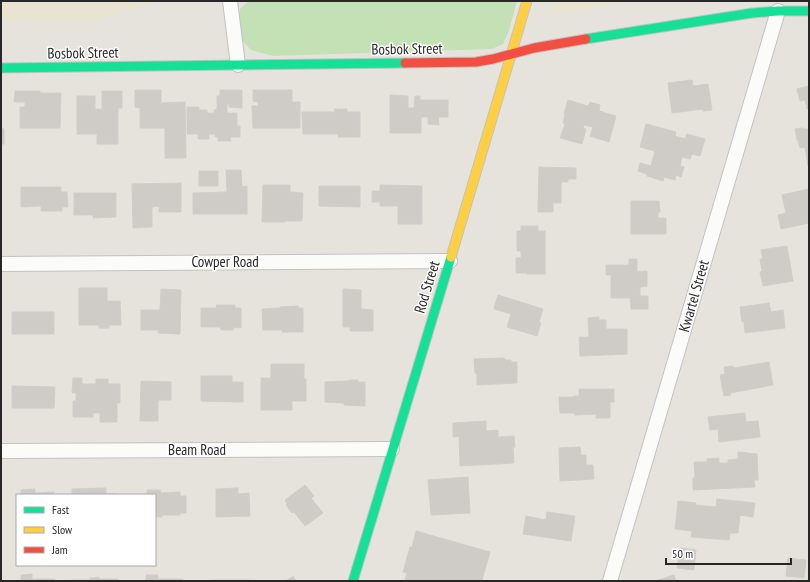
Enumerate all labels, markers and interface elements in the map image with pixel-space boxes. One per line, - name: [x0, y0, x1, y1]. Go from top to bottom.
- street label: Bosbok Street: [371, 38, 443, 59]
- street label: Bosbok Street: [47, 42, 119, 63]
- street label: Cowper Road: [191, 252, 259, 271]
- street label: Rod Street: [410, 258, 443, 315]
- street label: Kwartel Street: [674, 258, 713, 334]
- street label: Beam Road: [168, 440, 226, 459]
- legend: [16, 494, 156, 566]
- text: Fast: [52, 502, 70, 517]
- text: Slow: [52, 522, 73, 537]
- scale bar: [666, 540, 791, 566]
- text: Jam: [51, 542, 68, 557]
- text: 50 m: [672, 546, 693, 561]

